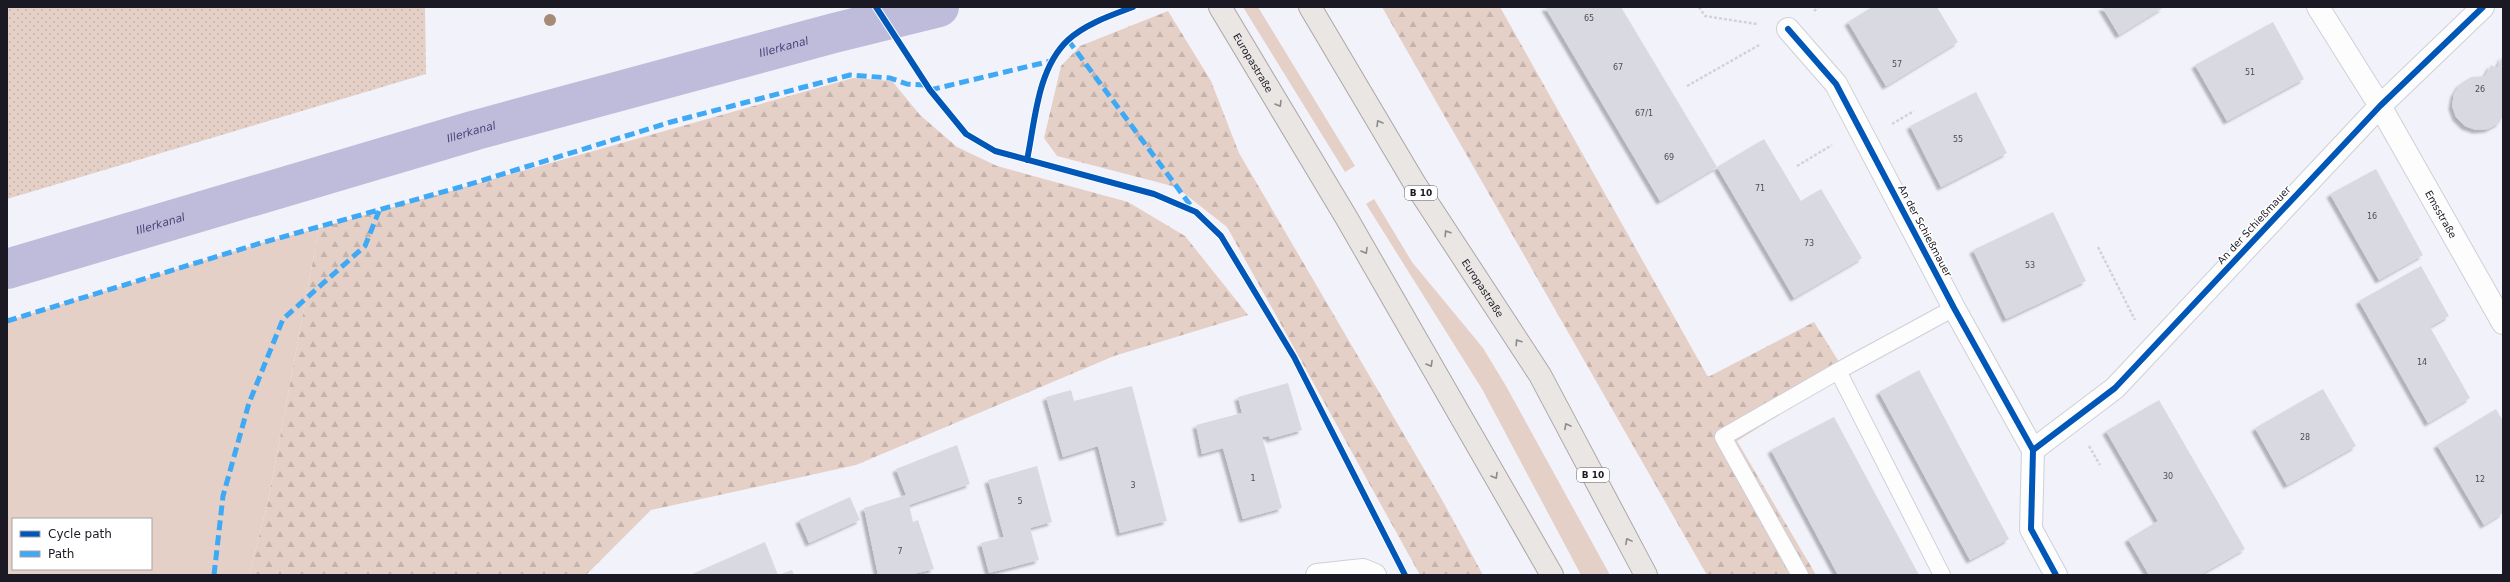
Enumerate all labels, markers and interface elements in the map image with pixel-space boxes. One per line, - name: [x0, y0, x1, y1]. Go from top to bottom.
- house number: 65: [1584, 14, 1594, 23]
- street label: Europastraße: [1231, 31, 1275, 94]
- water label: Illerkanal: [758, 34, 810, 60]
- house number: 57: [1892, 60, 1902, 69]
- house number: 67: [1613, 63, 1623, 72]
- house number: 51: [2245, 68, 2255, 77]
- house number: 26: [2475, 85, 2485, 94]
- one-way arrow: [1274, 100, 1281, 107]
- house number: 67/1: [1635, 109, 1653, 118]
- water label: Illerkanal: [445, 118, 497, 145]
- one-way arrow: [1376, 120, 1383, 127]
- house number: 55: [1953, 135, 1963, 144]
- house number: 69: [1664, 153, 1674, 162]
- street label: An der Schießmauer: [1896, 183, 1954, 279]
- street label: An der Schießmauer: [2215, 183, 2293, 266]
- house number: 71: [1755, 184, 1765, 193]
- road number: B 10: [1405, 186, 1437, 200]
- street label: Emsstraße: [2423, 188, 2459, 240]
- water label: Illerkanal: [134, 210, 187, 237]
- house number: 16: [2367, 212, 2377, 221]
- one-way arrow: [1445, 230, 1452, 237]
- house number: 73: [1804, 239, 1814, 248]
- one-way arrow: [1361, 247, 1368, 254]
- street label: Europastraße: [1460, 257, 1506, 319]
- house number: 53: [2025, 261, 2035, 270]
- one-way arrow: [1516, 339, 1523, 346]
- house number: 14: [2417, 358, 2427, 367]
- one-way arrow: [1426, 360, 1433, 367]
- one-way arrow: [1564, 423, 1572, 430]
- house number: 28: [2300, 433, 2310, 442]
- road number: B 10: [1577, 468, 1609, 482]
- one-way arrow: [1490, 472, 1497, 479]
- house number: 30: [2163, 472, 2173, 481]
- house number: 1: [1250, 474, 1256, 483]
- house number: 12: [2475, 475, 2485, 484]
- house number: 3: [1130, 481, 1136, 490]
- house number: 5: [1017, 497, 1023, 506]
- legend: [12, 518, 152, 570]
- text: Cycle path: [48, 527, 112, 541]
- one-way arrow: [1625, 537, 1633, 545]
- text: Path: [48, 547, 74, 561]
- house number: 7: [897, 547, 903, 556]

